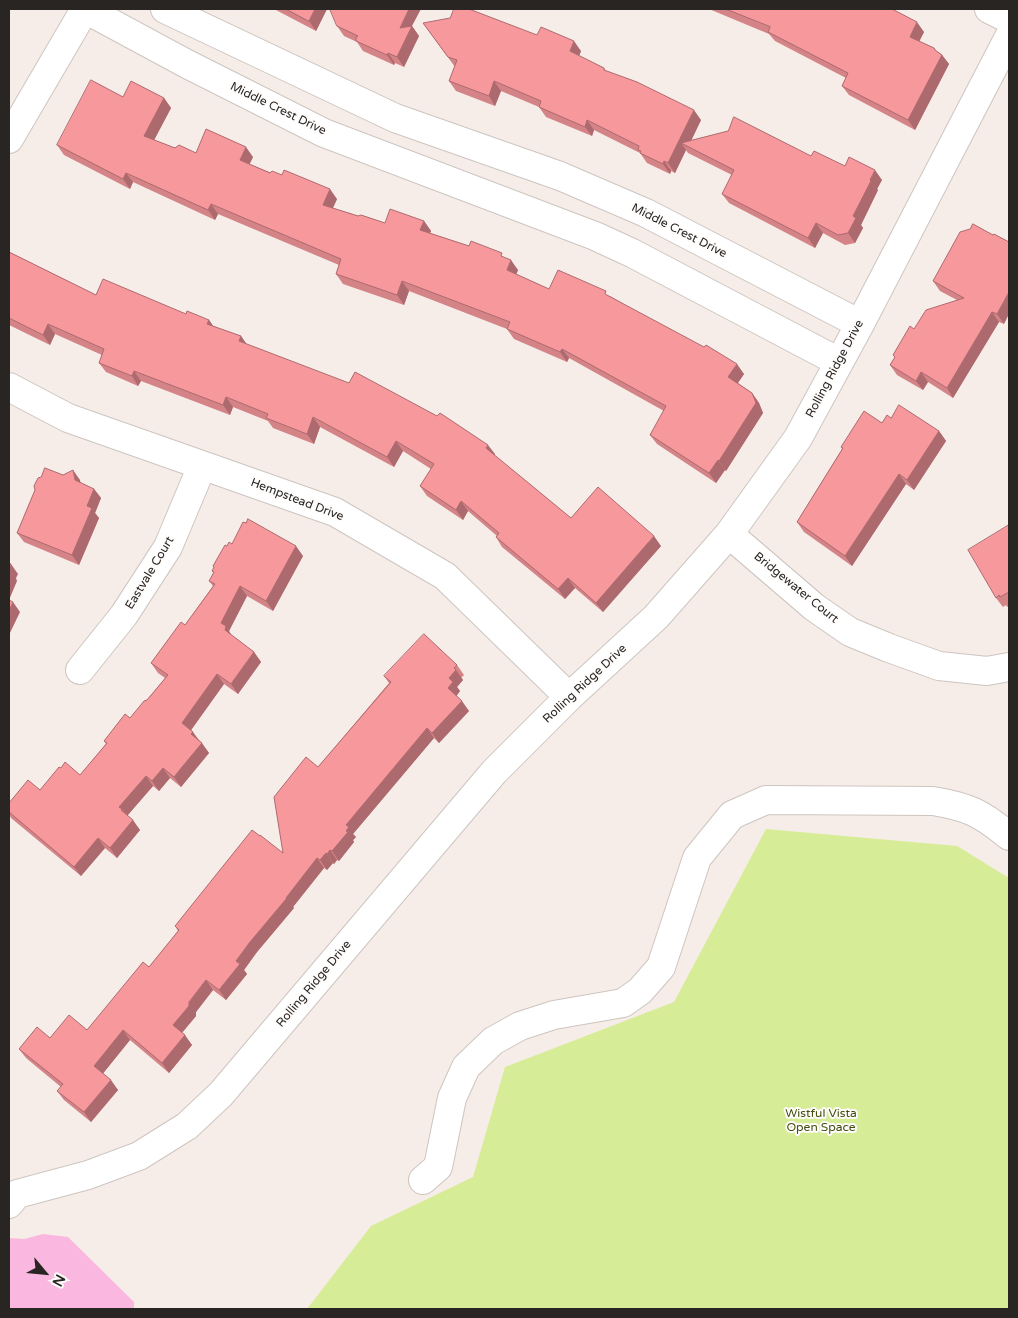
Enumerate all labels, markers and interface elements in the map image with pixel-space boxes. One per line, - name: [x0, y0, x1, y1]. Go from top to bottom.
- street label: Middle Crest Drive: [228, 80, 328, 138]
- street label: Middle Crest Drive: [629, 201, 729, 261]
- street label: Rolling Ridge Drive: [803, 318, 867, 420]
- street label: Hempstead Drive: [249, 476, 345, 524]
- street label: Eastvale Court: [123, 534, 177, 612]
- street label: Bridgewater Court: [751, 549, 841, 627]
- street label: Rolling Ridge Drive: [540, 642, 630, 726]
- street label: Rolling Ridge Drive: [273, 938, 355, 1030]
- park label: Wistful Vista Open Space: [785, 1107, 857, 1135]
- north arrow: [20, 1248, 70, 1298]
- text: N: [49, 1271, 69, 1289]

